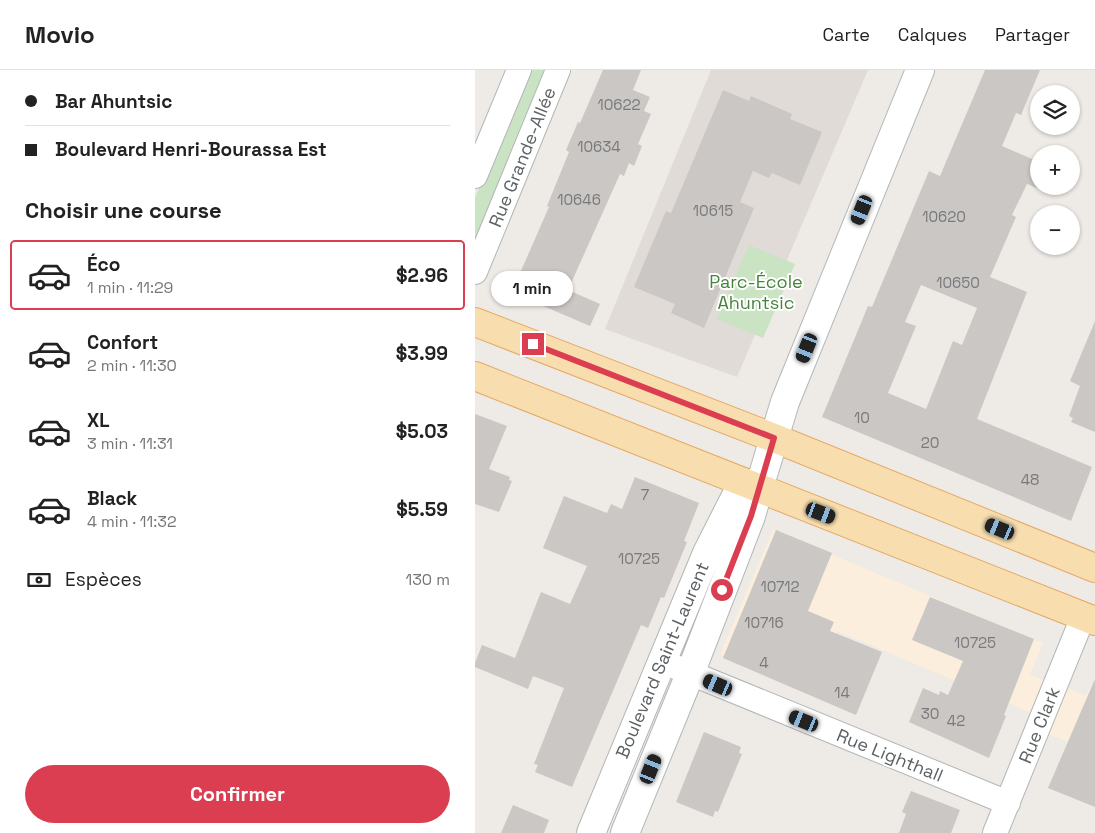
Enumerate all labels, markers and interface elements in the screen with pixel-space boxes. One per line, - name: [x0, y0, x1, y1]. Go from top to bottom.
- text: Movio: [25, 19, 95, 50]
- text: Carte: [823, 23, 870, 46]
- text: Calques: [898, 23, 967, 46]
- text: Partager: [995, 23, 1070, 46]
- street label: Rue Grande-Allée: [483, 84, 561, 230]
- map controls: [1030, 85, 1080, 255]
- button: layers: [1030, 85, 1080, 135]
- text: Bar Ahuntsic: [55, 89, 172, 114]
- house number: 10622: [597, 95, 641, 114]
- text: Boulevard Henri-Bourassa Est: [55, 137, 327, 162]
- house number: 10634: [577, 137, 621, 156]
- button: +: [1030, 145, 1080, 195]
- house number: 10646: [557, 190, 601, 209]
- car: [849, 193, 874, 227]
- text: Choisir une course: [25, 196, 222, 224]
- house number: 10615: [693, 201, 733, 220]
- button: −: [1030, 205, 1080, 255]
- house number: 10620: [922, 207, 966, 226]
- text: Éco: [87, 252, 120, 277]
- icon: car: [27, 253, 72, 298]
- text: $2.96: [396, 263, 448, 288]
- park label: Parc-École Ahuntsic: [709, 270, 803, 314]
- callout: 1 min: [492, 272, 574, 306]
- house number: 10650: [936, 273, 980, 292]
- text: 1 min · 11:29: [87, 277, 173, 298]
- text: 1 min: [512, 278, 552, 299]
- text: Confort: [87, 330, 158, 355]
- icon: car: [27, 331, 72, 376]
- car: [794, 331, 819, 365]
- route end: [522, 333, 544, 355]
- text: $3.99: [396, 341, 448, 366]
- text: 2 min · 11:30: [87, 355, 177, 376]
- text: XL: [87, 408, 110, 433]
- house number: 10: [854, 408, 870, 427]
- icon: car: [27, 409, 72, 454]
- text: $5.03: [396, 419, 448, 444]
- text: 3 min · 11:31: [87, 433, 173, 454]
- house number: 20: [921, 433, 939, 452]
- house number: 48: [1021, 470, 1039, 489]
- house number: 7: [641, 485, 649, 504]
- text: Black: [87, 486, 137, 511]
- icon: car: [27, 487, 72, 532]
- text: $5.59: [396, 497, 448, 522]
- car: [804, 501, 837, 525]
- text: 4 min · 11:32: [87, 511, 177, 532]
- car: [983, 516, 1016, 542]
- house number: 10725: [618, 549, 660, 568]
- street label: Boulevard Saint-Laurent: [610, 558, 714, 762]
- icon: cash: [25, 566, 53, 594]
- text: Espèces: [65, 567, 142, 592]
- text: 130 m: [406, 569, 450, 590]
- house number: 10712: [760, 577, 800, 596]
- route start: [711, 579, 733, 601]
- house number: 10716: [744, 613, 784, 632]
- house number: 10725: [954, 633, 996, 652]
- house number: 4: [759, 653, 769, 672]
- car: [701, 672, 734, 698]
- house number: 14: [834, 683, 850, 702]
- street label: Rue Clark: [1013, 683, 1065, 767]
- house number: 30: [921, 704, 939, 723]
- car: [787, 708, 820, 734]
- house number: 42: [947, 711, 965, 730]
- street label: Rue Lighthall: [833, 723, 947, 787]
- car: [638, 752, 663, 786]
- button: Confirmer: [25, 765, 450, 823]

